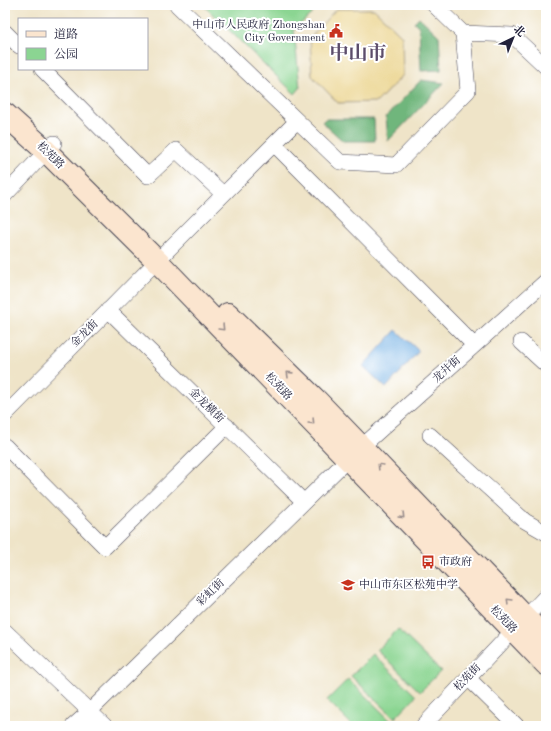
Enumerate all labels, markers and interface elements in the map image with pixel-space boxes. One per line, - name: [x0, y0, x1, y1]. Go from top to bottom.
- legend: [18, 18, 148, 70]
- place label: 中山市人民政府 Zhongshan City Government: [192, 18, 325, 44]
- north arrow: [493, 18, 533, 58]
- public building icon: 中山市人民政府 Zhongshan City Government: [328, 23, 344, 39]
- text: 北: [511, 23, 527, 40]
- text: 道路: [54, 27, 78, 41]
- district label: 中山市: [329, 42, 387, 64]
- text: 公园: [54, 48, 78, 61]
- street label: 松苑路: [34, 139, 67, 171]
- street label: 金龙街: [68, 317, 101, 350]
- one-way arrow: [217, 323, 225, 331]
- street label: 龙井街: [430, 353, 463, 385]
- street label: 松苑路: [263, 370, 295, 403]
- one-way arrow: [286, 371, 294, 379]
- street label: 金龙横街: [186, 385, 227, 425]
- one-way arrow: [307, 417, 315, 425]
- one-way arrow: [378, 464, 385, 471]
- one-way arrow: [397, 511, 405, 519]
- bus stop icon: 市政府: [420, 554, 436, 570]
- place label: 市政府: [439, 555, 472, 568]
- street label: 彩虹街: [194, 576, 227, 608]
- school or university icon: 中山市东区松苑中学: [340, 577, 356, 593]
- place label: 中山市东区松苑中学: [359, 578, 458, 591]
- one-way arrow: [506, 598, 514, 606]
- street label: 松苑路: [488, 603, 520, 636]
- street label: 松苑街: [451, 661, 483, 694]

